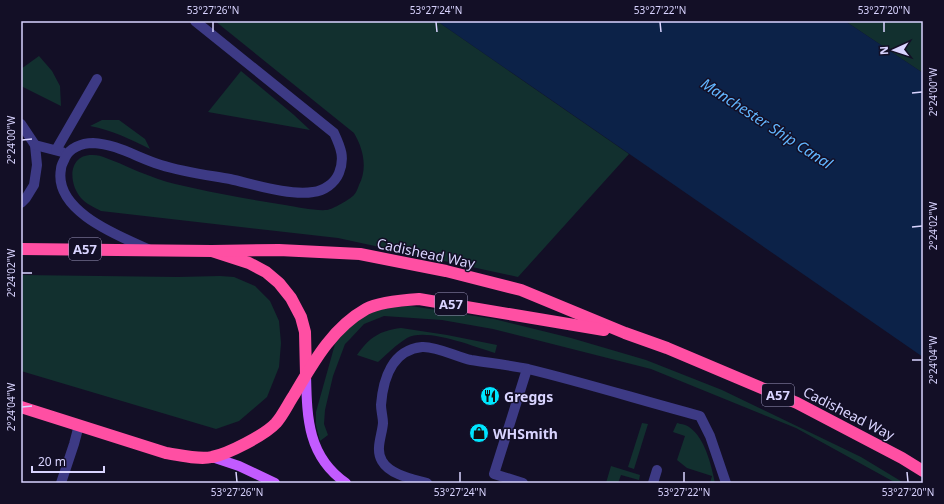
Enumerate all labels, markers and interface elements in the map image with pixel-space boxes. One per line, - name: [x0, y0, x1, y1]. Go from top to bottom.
- text: 53°27'26"N: [187, 3, 239, 17]
- text: 53°27'24"N: [410, 3, 462, 17]
- text: 53°27'22"N: [634, 3, 686, 17]
- text: 53°27'20"N: [858, 3, 910, 17]
- north arrow: [874, 30, 914, 70]
- text: N: [876, 46, 891, 55]
- text: 2°24'00"W: [926, 67, 940, 116]
- water label: Manchester Ship Canal: [698, 73, 837, 174]
- text: 2°24'00"W: [4, 115, 18, 164]
- text: 2°24'02"W: [926, 201, 940, 250]
- street label: Cadishead Way: [375, 233, 478, 273]
- road number: A57: [69, 238, 101, 260]
- text: 2°24'02"W: [4, 248, 18, 297]
- road number: A57: [435, 293, 467, 315]
- text: 2°24'04"W: [926, 335, 940, 384]
- text: 2°24'04"W: [4, 382, 18, 431]
- street label: Cadishead Way: [800, 382, 899, 445]
- road number: A57: [762, 384, 794, 406]
- restaurant icon: Greggs: [479, 385, 501, 407]
- place label: Greggs: [504, 387, 553, 406]
- shop icon: WHSmith: [468, 422, 490, 444]
- place label: WHSmith: [493, 424, 558, 443]
- scale bar: [32, 448, 104, 474]
- text: 20 m: [38, 453, 66, 470]
- text: 53°27'26"N: [211, 485, 263, 499]
- text: 53°27'24"N: [434, 485, 486, 499]
- text: 53°27'22"N: [658, 485, 710, 499]
- text: 53°27'20"N: [882, 485, 934, 499]

